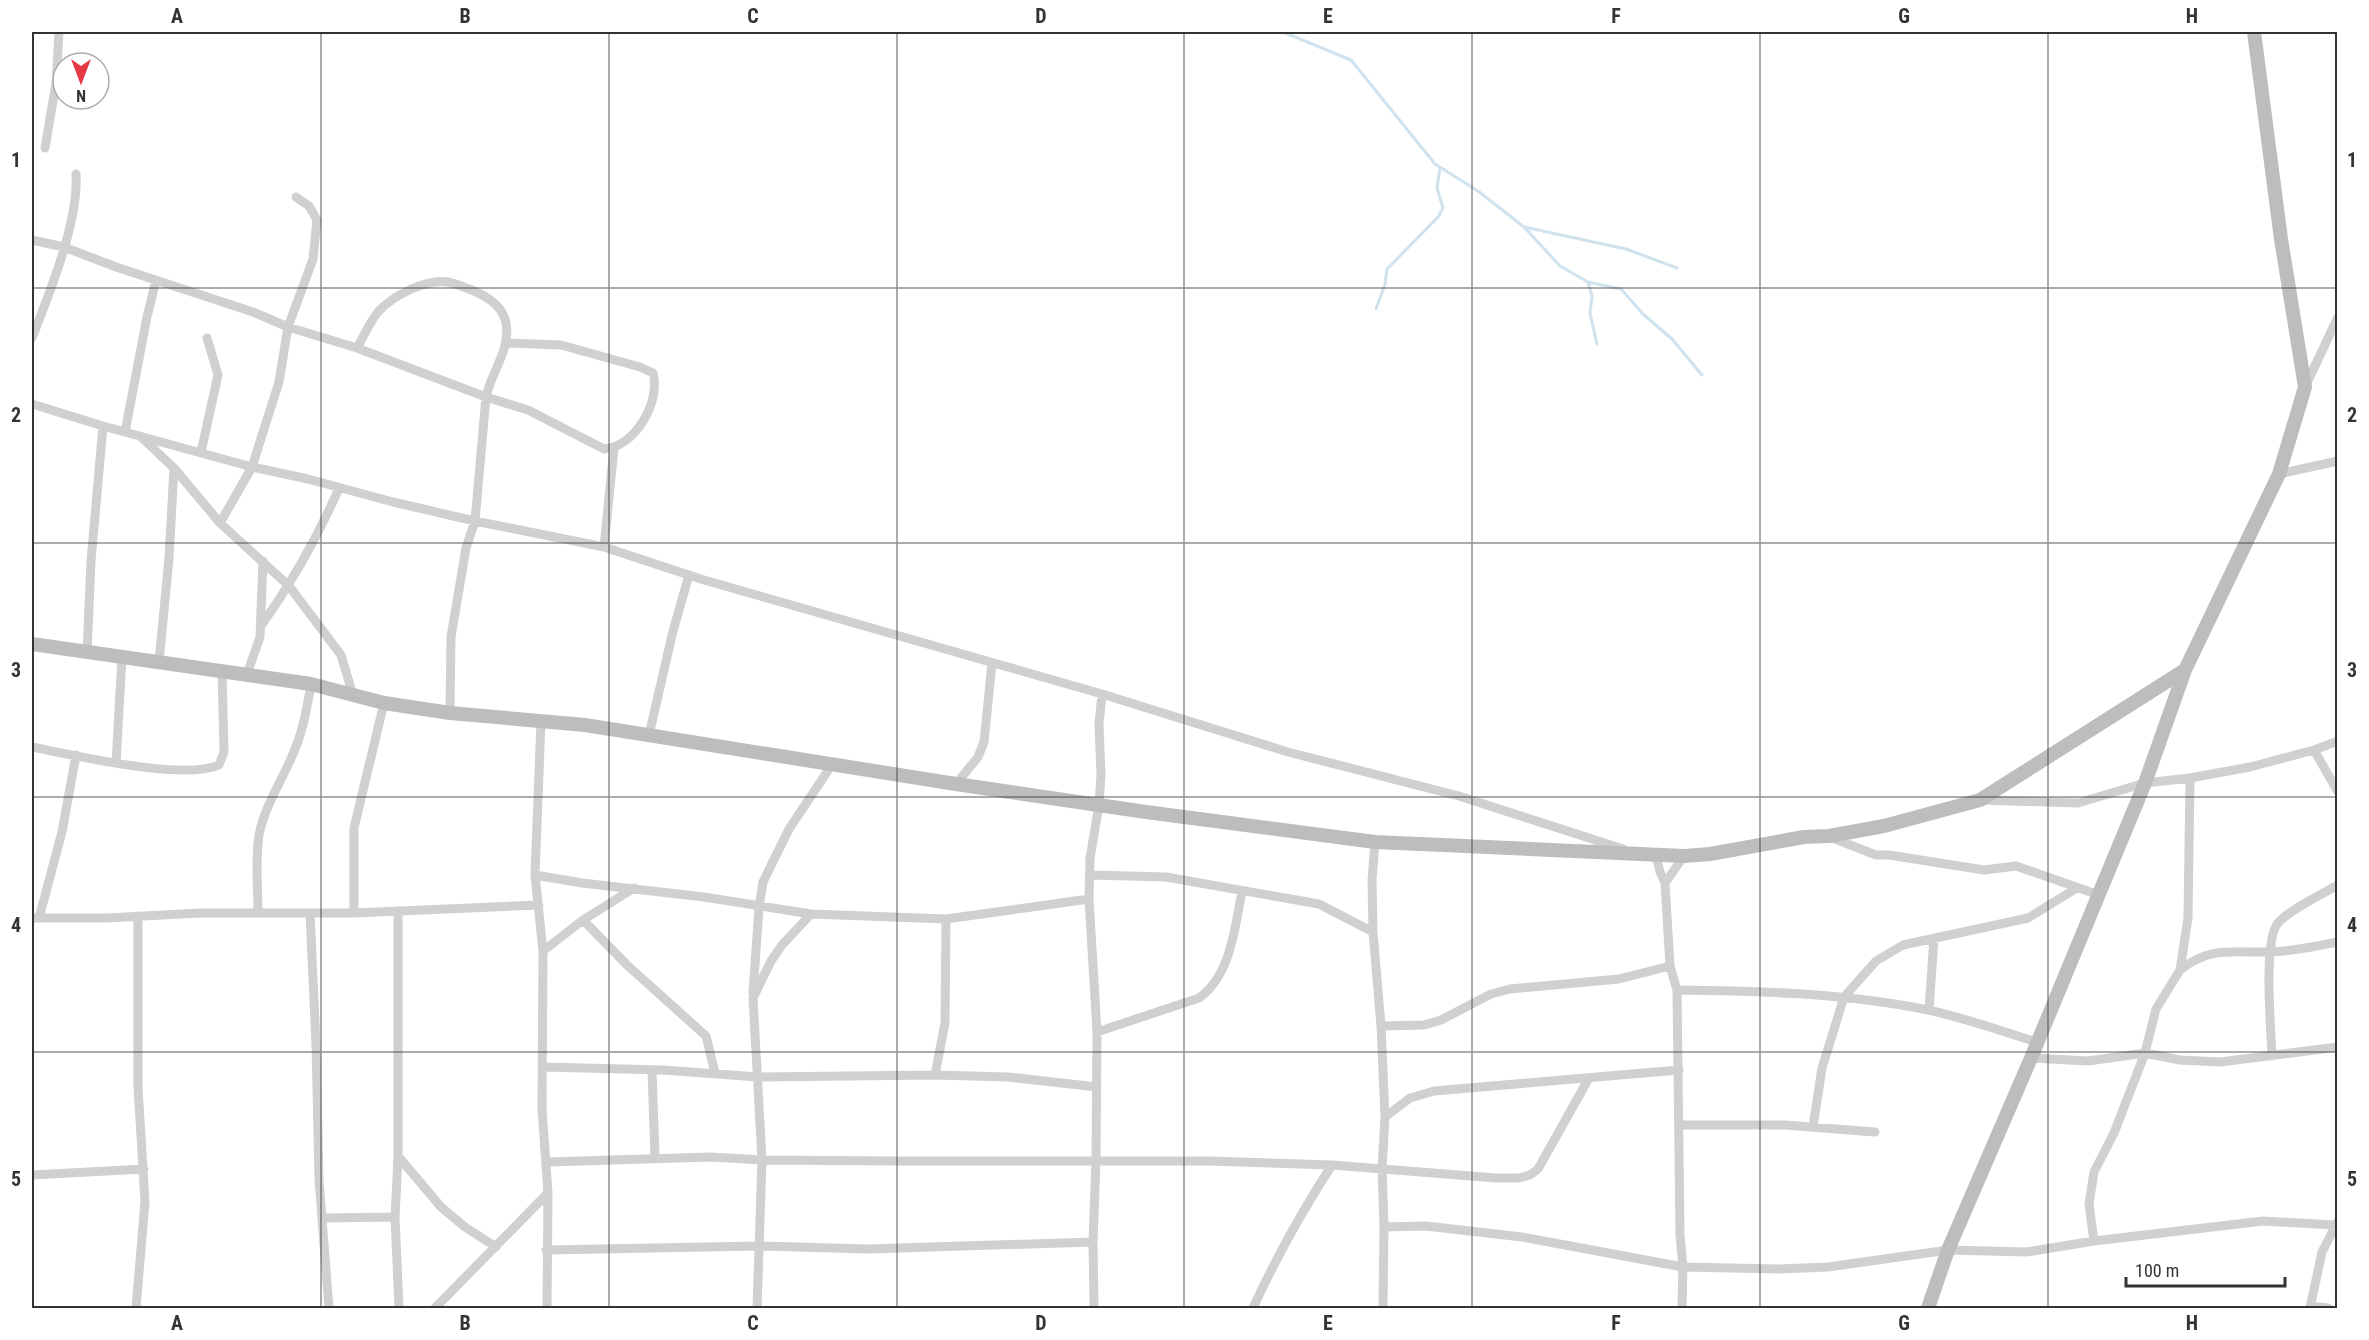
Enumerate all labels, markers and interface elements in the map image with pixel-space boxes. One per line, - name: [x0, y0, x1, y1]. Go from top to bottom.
- text: A: [171, 4, 183, 28]
- text: B: [459, 4, 471, 28]
- text: C: [747, 4, 759, 28]
- text: D: [1035, 4, 1047, 28]
- text: E: [1323, 4, 1333, 28]
- text: F: [1611, 4, 1621, 28]
- text: G: [1898, 4, 1910, 28]
- text: H: [2186, 4, 2198, 28]
- north arrow: [51, 51, 111, 111]
- text: N: [76, 86, 86, 105]
- text: 1: [11, 148, 21, 172]
- text: 1: [2347, 148, 2357, 172]
- text: 2: [11, 403, 21, 427]
- text: 2: [2347, 403, 2357, 427]
- text: 3: [11, 658, 21, 682]
- text: 3: [2347, 658, 2357, 682]
- text: 4: [11, 913, 21, 937]
- text: 4: [2347, 913, 2357, 937]
- text: 5: [11, 1167, 21, 1191]
- text: 5: [2347, 1167, 2357, 1191]
- scale bar: [2126, 1250, 2285, 1288]
- text: 100 m: [2135, 1260, 2179, 1281]
- text: A: [171, 1311, 183, 1335]
- text: B: [459, 1311, 471, 1335]
- text: C: [747, 1311, 759, 1335]
- text: D: [1035, 1311, 1047, 1335]
- text: E: [1323, 1311, 1333, 1335]
- text: F: [1611, 1311, 1621, 1335]
- text: G: [1898, 1311, 1910, 1335]
- text: H: [2186, 1311, 2198, 1335]

